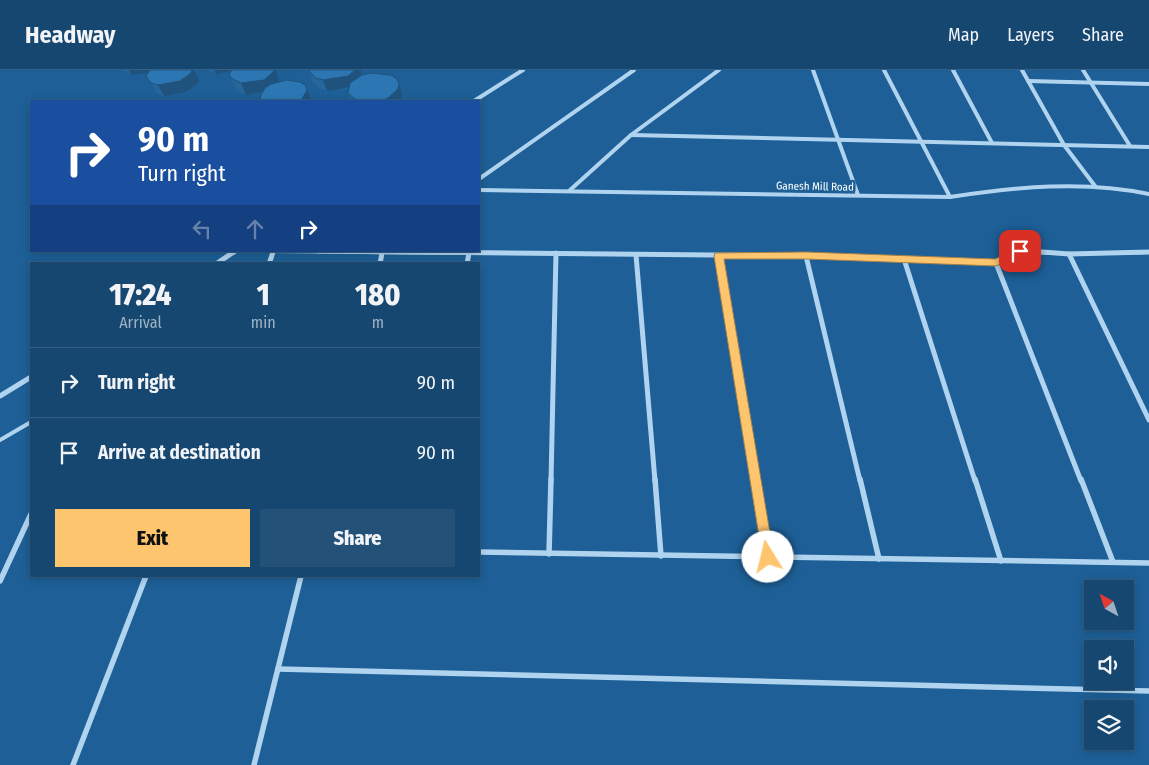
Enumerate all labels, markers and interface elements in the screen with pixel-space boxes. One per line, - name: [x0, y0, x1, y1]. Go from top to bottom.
- text: Headway: [25, 21, 116, 49]
- text: Map: [948, 24, 979, 46]
- text: Layers: [1007, 24, 1054, 46]
- text: Share: [1082, 24, 1124, 46]
- text: 90 m: [138, 118, 209, 160]
- icon: right: [55, 120, 120, 185]
- text: Turn right: [138, 160, 226, 187]
- street label: Ganesh Mill Road: [776, 179, 854, 194]
- icon: left: [188, 215, 216, 243]
- icon: ahead: [241, 215, 269, 243]
- icon: right: [294, 215, 322, 243]
- pin: [999, 230, 1041, 272]
- icon: arrive: [1006, 237, 1034, 265]
- text: 17:24: [109, 277, 172, 313]
- text: 1: [257, 277, 270, 313]
- text: 180: [355, 277, 401, 313]
- text: Arrival: [119, 313, 162, 332]
- text: min: [251, 313, 276, 332]
- text: m: [372, 313, 384, 332]
- icon: right: [55, 369, 83, 397]
- text: Turn right: [98, 371, 175, 394]
- text: 90 m: [417, 371, 455, 394]
- icon: arrive: [55, 439, 83, 467]
- text: Arrive at destination: [98, 441, 261, 464]
- text: 90 m: [417, 441, 455, 464]
- button: Exit: [55, 509, 250, 567]
- button: Share: [260, 509, 455, 567]
- position arrow: [741, 530, 793, 582]
- north arrow: [1084, 580, 1134, 630]
- map controls: [1084, 580, 1134, 750]
- button: sound: [1084, 640, 1134, 690]
- button: layers: [1084, 700, 1134, 750]

